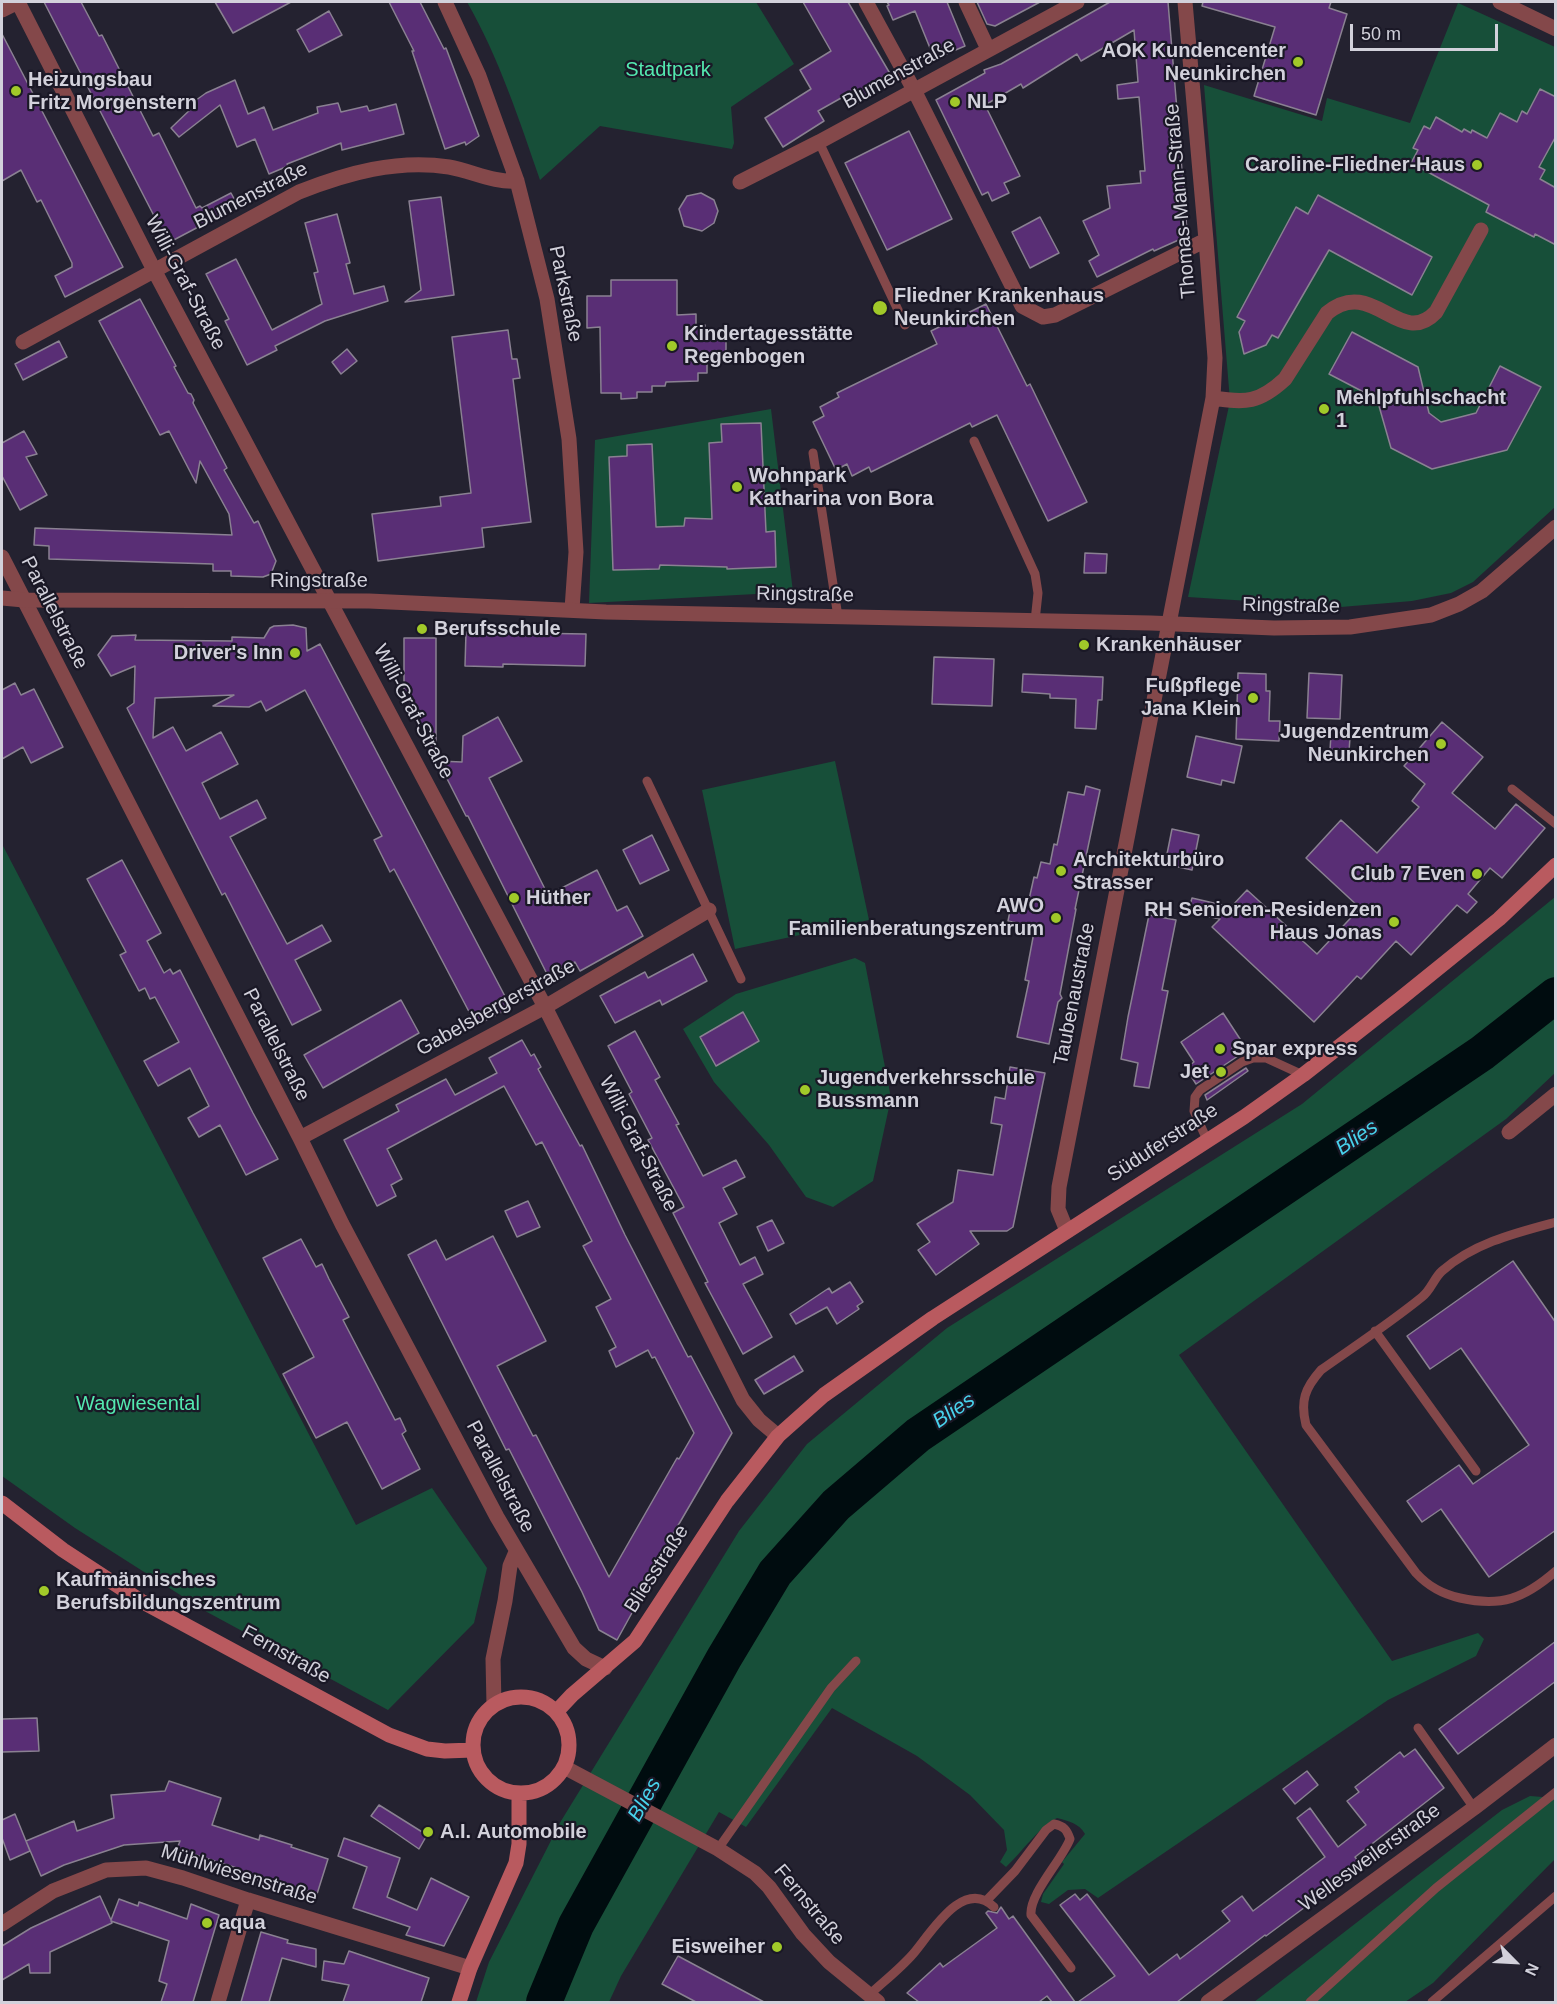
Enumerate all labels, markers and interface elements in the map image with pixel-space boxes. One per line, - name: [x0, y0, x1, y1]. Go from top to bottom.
- scale bar: [1353, 12, 1502, 50]
- text: 50 m: [1361, 24, 1401, 44]
- street label: Blumenstraße: [839, 33, 959, 115]
- place label: AOK Kundencenter Neunkirchen: [1102, 39, 1286, 86]
- marker: AOK Kundencenter Neunkirchen: [1291, 55, 1305, 69]
- park label: Stadtpark: [625, 58, 711, 82]
- place label: Heizungsbau Fritz Morgenstern: [28, 68, 197, 115]
- marker: Heizungsbau Fritz Morgenstern: [9, 84, 23, 98]
- place label: NLP: [967, 90, 1007, 114]
- marker: NLP: [948, 95, 962, 109]
- street label: Thomas-Mann-Straße: [1161, 103, 1201, 299]
- place label: Caroline-Fliedner-Haus: [1245, 153, 1465, 177]
- street label: Blumenstraße: [190, 157, 312, 235]
- marker: Caroline-Fliedner-Haus: [1470, 158, 1484, 172]
- street label: Willi-Graf-Straße: [139, 212, 231, 354]
- street label: Parkstraße: [543, 244, 587, 344]
- place label: Fliedner Krankenhaus Neunkirchen: [894, 284, 1104, 331]
- marker: Fliedner Krankenhaus Neunkirchen: [871, 299, 889, 317]
- place label: Kindertagesstätte Regenbogen: [684, 322, 853, 369]
- marker: Kindertagesstätte Regenbogen: [665, 339, 679, 353]
- place label: Mehlpfuhlschacht 1: [1336, 386, 1506, 433]
- marker: Mehlpfuhlschacht 1: [1317, 402, 1331, 416]
- place label: Wohnpark Katharina von Bora: [749, 464, 933, 511]
- marker: Wohnpark Katharina von Bora: [730, 480, 744, 494]
- street label: Parallelstraße: [15, 553, 93, 673]
- street label: Ringstraße: [270, 569, 368, 593]
- street label: Ringstraße: [756, 582, 854, 608]
- street label: Ringstraße: [1242, 593, 1340, 619]
- place label: Berufsschule: [434, 617, 561, 641]
- marker: Berufsschule: [415, 622, 429, 636]
- place label: Krankenhäuser: [1096, 633, 1242, 657]
- marker: Krankenhäuser: [1077, 638, 1091, 652]
- place label: Driver's Inn: [174, 641, 283, 665]
- street label: Willi-Graf-Straße: [367, 641, 459, 783]
- marker: Driver's Inn: [288, 646, 302, 660]
- place label: Fußpflege Jana Klein: [1141, 674, 1241, 721]
- marker: Fußpflege Jana Klein: [1246, 691, 1260, 705]
- place label: Jugendzentrum Neunkirchen: [1280, 720, 1429, 767]
- marker: Jugendzentrum Neunkirchen: [1434, 737, 1448, 751]
- place label: Architekturbüro Strasser: [1073, 848, 1224, 895]
- place label: Club 7 Even: [1351, 862, 1465, 886]
- marker: Architekturbüro Strasser: [1054, 864, 1068, 878]
- marker: Club 7 Even: [1470, 867, 1484, 881]
- place label: Hüther: [526, 886, 590, 910]
- marker: Hüther: [507, 891, 521, 905]
- place label: AWO Familienberatungszentrum: [788, 894, 1044, 941]
- place label: RH Senioren-Residenzen Haus Jonas: [1144, 898, 1382, 945]
- marker: AWO Familienberatungszentrum: [1049, 911, 1063, 925]
- marker: RH Senioren-Residenzen Haus Jonas: [1387, 915, 1401, 929]
- street label: Taubenaustraße: [1049, 921, 1101, 1067]
- street label: Gabelsbergerstraße: [412, 954, 580, 1062]
- street label: Parallelstraße: [237, 985, 315, 1105]
- place label: Spar express: [1232, 1037, 1358, 1061]
- marker: Spar express: [1213, 1042, 1227, 1056]
- place label: Jet: [1180, 1060, 1209, 1084]
- marker: Jet: [1214, 1065, 1228, 1079]
- place label: Jugendverkehrsschule Bussmann: [817, 1066, 1035, 1113]
- street label: Willi-Graf-Straße: [594, 1072, 682, 1216]
- marker: Jugendverkehrsschule Bussmann: [798, 1083, 812, 1097]
- street label: Süduferstraße: [1103, 1098, 1223, 1188]
- water label: Blies: [1331, 1115, 1383, 1161]
- water label: Blies: [928, 1388, 980, 1434]
- park label: Wagwiesental: [76, 1392, 200, 1416]
- street label: Parallelstraße: [460, 1417, 540, 1537]
- street label: Bliesstraße: [620, 1521, 694, 1617]
- place label: Kaufmännisches Berufsbildungszentrum: [56, 1568, 280, 1615]
- marker: Kaufmännisches Berufsbildungszentrum: [37, 1584, 51, 1598]
- street label: Fernstraße: [237, 1621, 335, 1689]
- water label: Blies: [623, 1774, 667, 1826]
- street label: Wellesweilerstraße: [1295, 1799, 1445, 1917]
- place label: A.I. Automobile: [440, 1820, 587, 1844]
- marker: A.I. Automobile: [421, 1825, 435, 1839]
- street label: Mühlwiesenstraße: [158, 1840, 320, 1910]
- street label: Fernstraße: [768, 1860, 850, 1950]
- place label: aqua: [219, 1911, 266, 1935]
- marker: aqua: [200, 1916, 214, 1930]
- north arrow: [1485, 1932, 1545, 1992]
- place label: Eisweiher: [672, 1935, 765, 1959]
- marker: Eisweiher: [770, 1940, 784, 1954]
- text: N: [1522, 1961, 1542, 1978]

